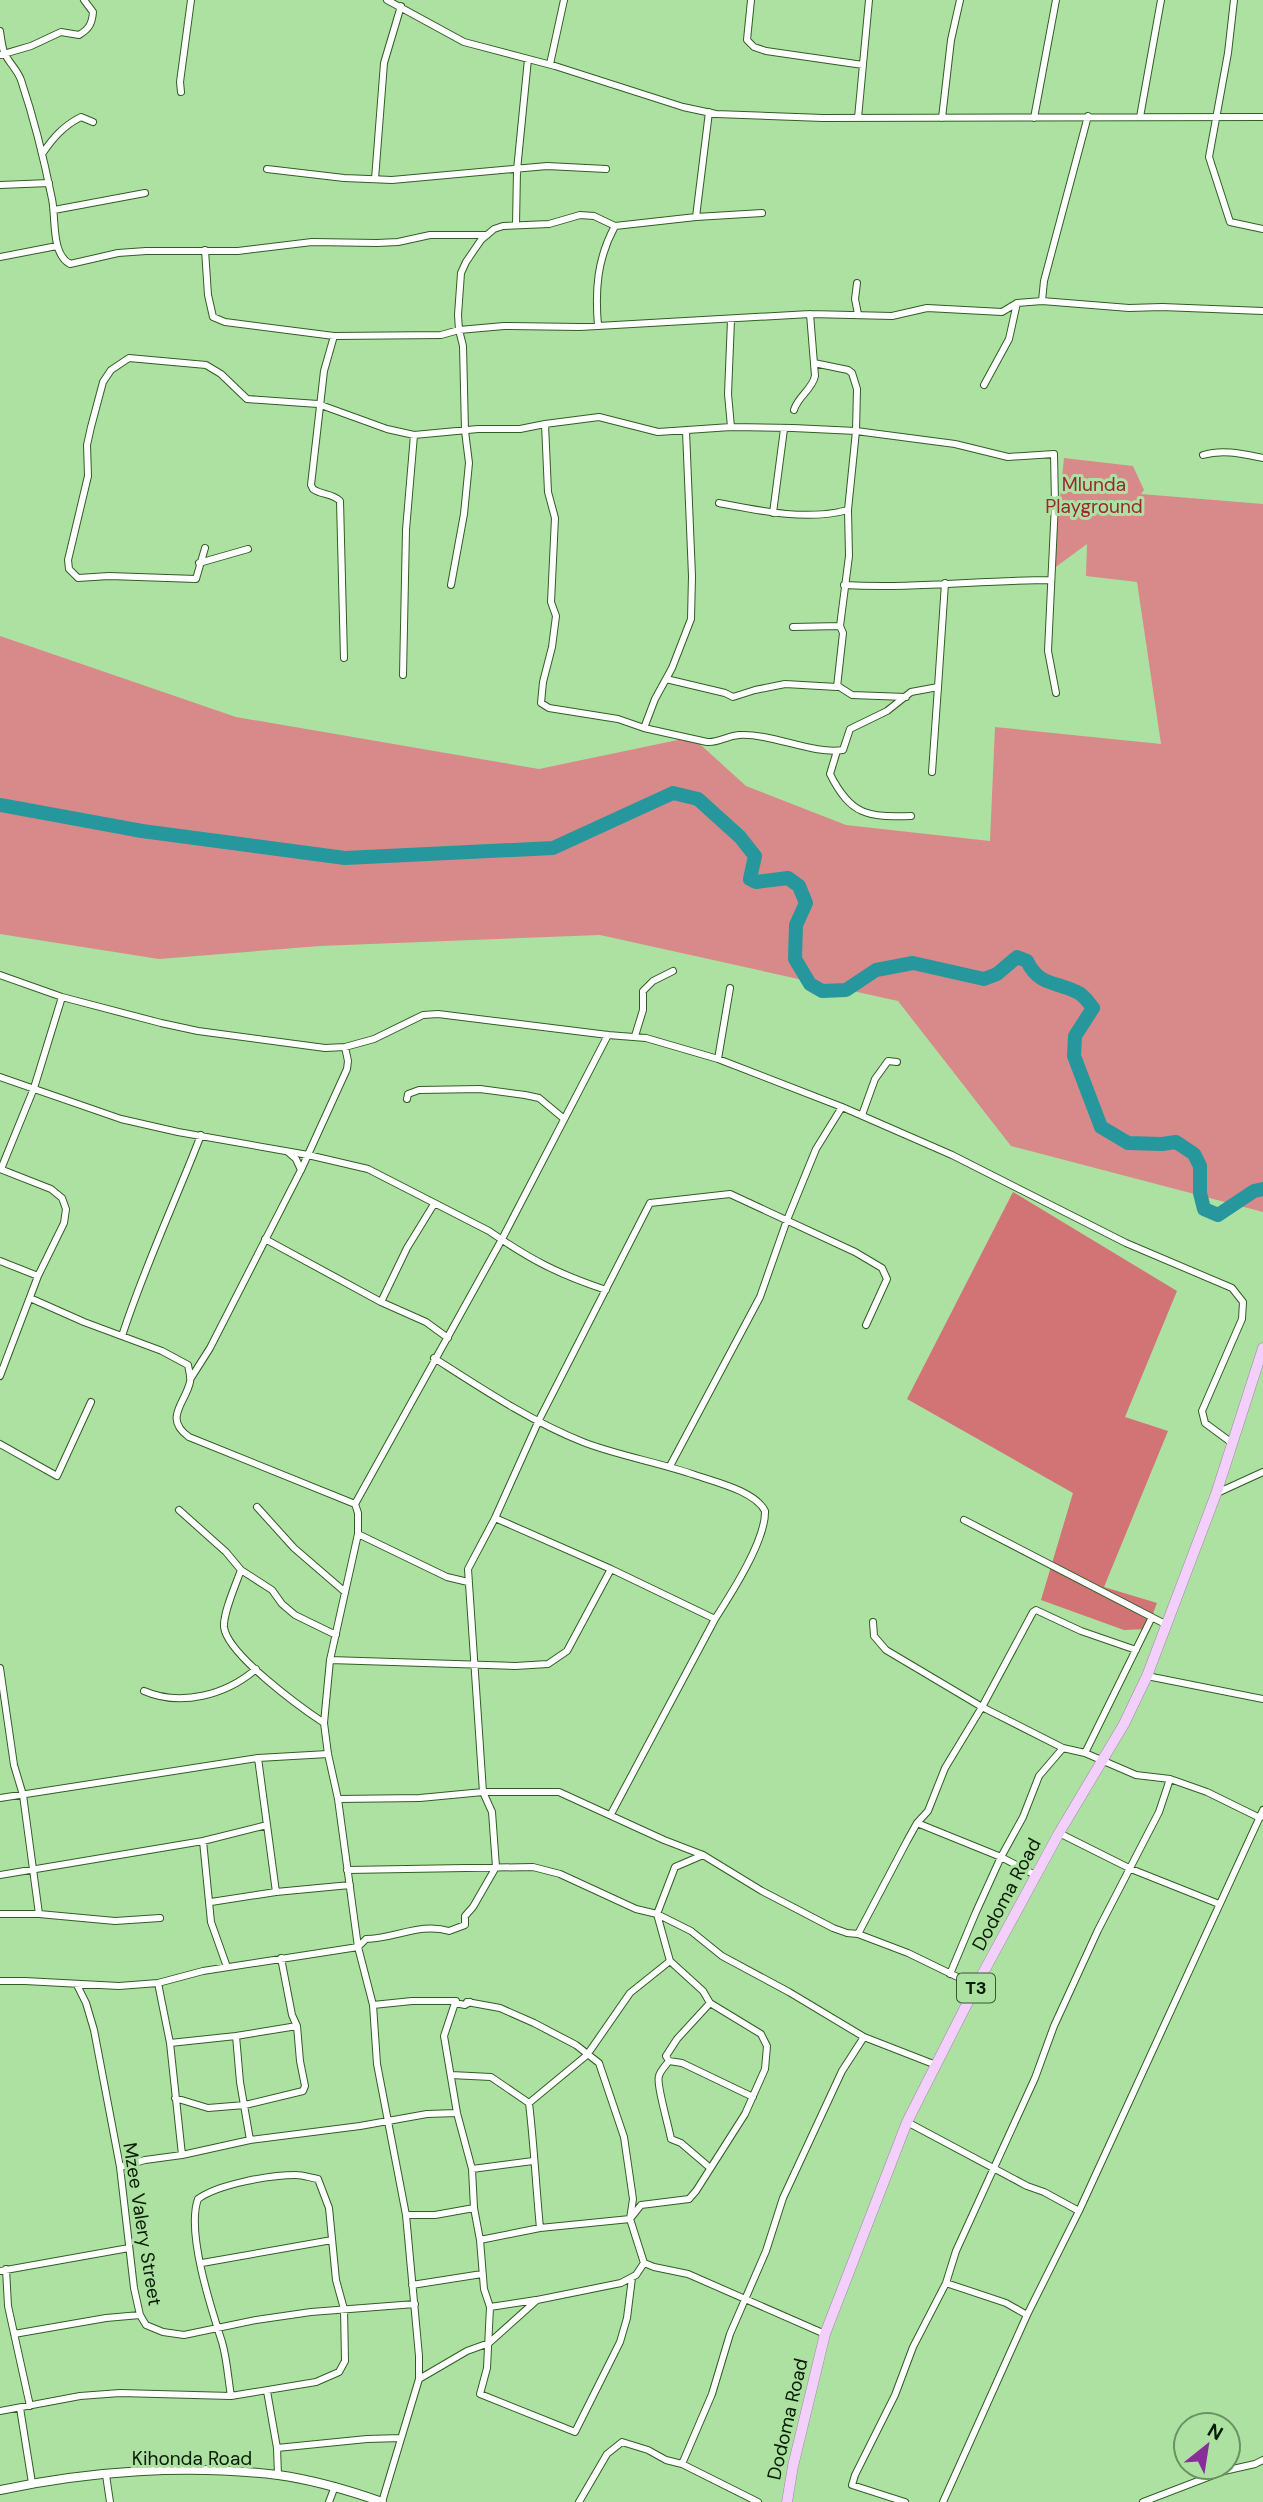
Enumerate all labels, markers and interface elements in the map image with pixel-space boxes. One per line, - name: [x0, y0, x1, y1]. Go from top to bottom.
- park label: Mlunda Playground: [1045, 472, 1143, 519]
- street label: Dodoma Road: [966, 1834, 1047, 1955]
- road number: T3: [957, 1974, 995, 2002]
- street label: Mzee Valery Street: [117, 2141, 168, 2307]
- street label: Dodoma Road: [761, 2356, 814, 2482]
- north arrow: [1172, 2411, 1242, 2481]
- text: N: [1203, 2417, 1228, 2446]
- street label: Kihonda Road: [132, 2446, 252, 2471]

